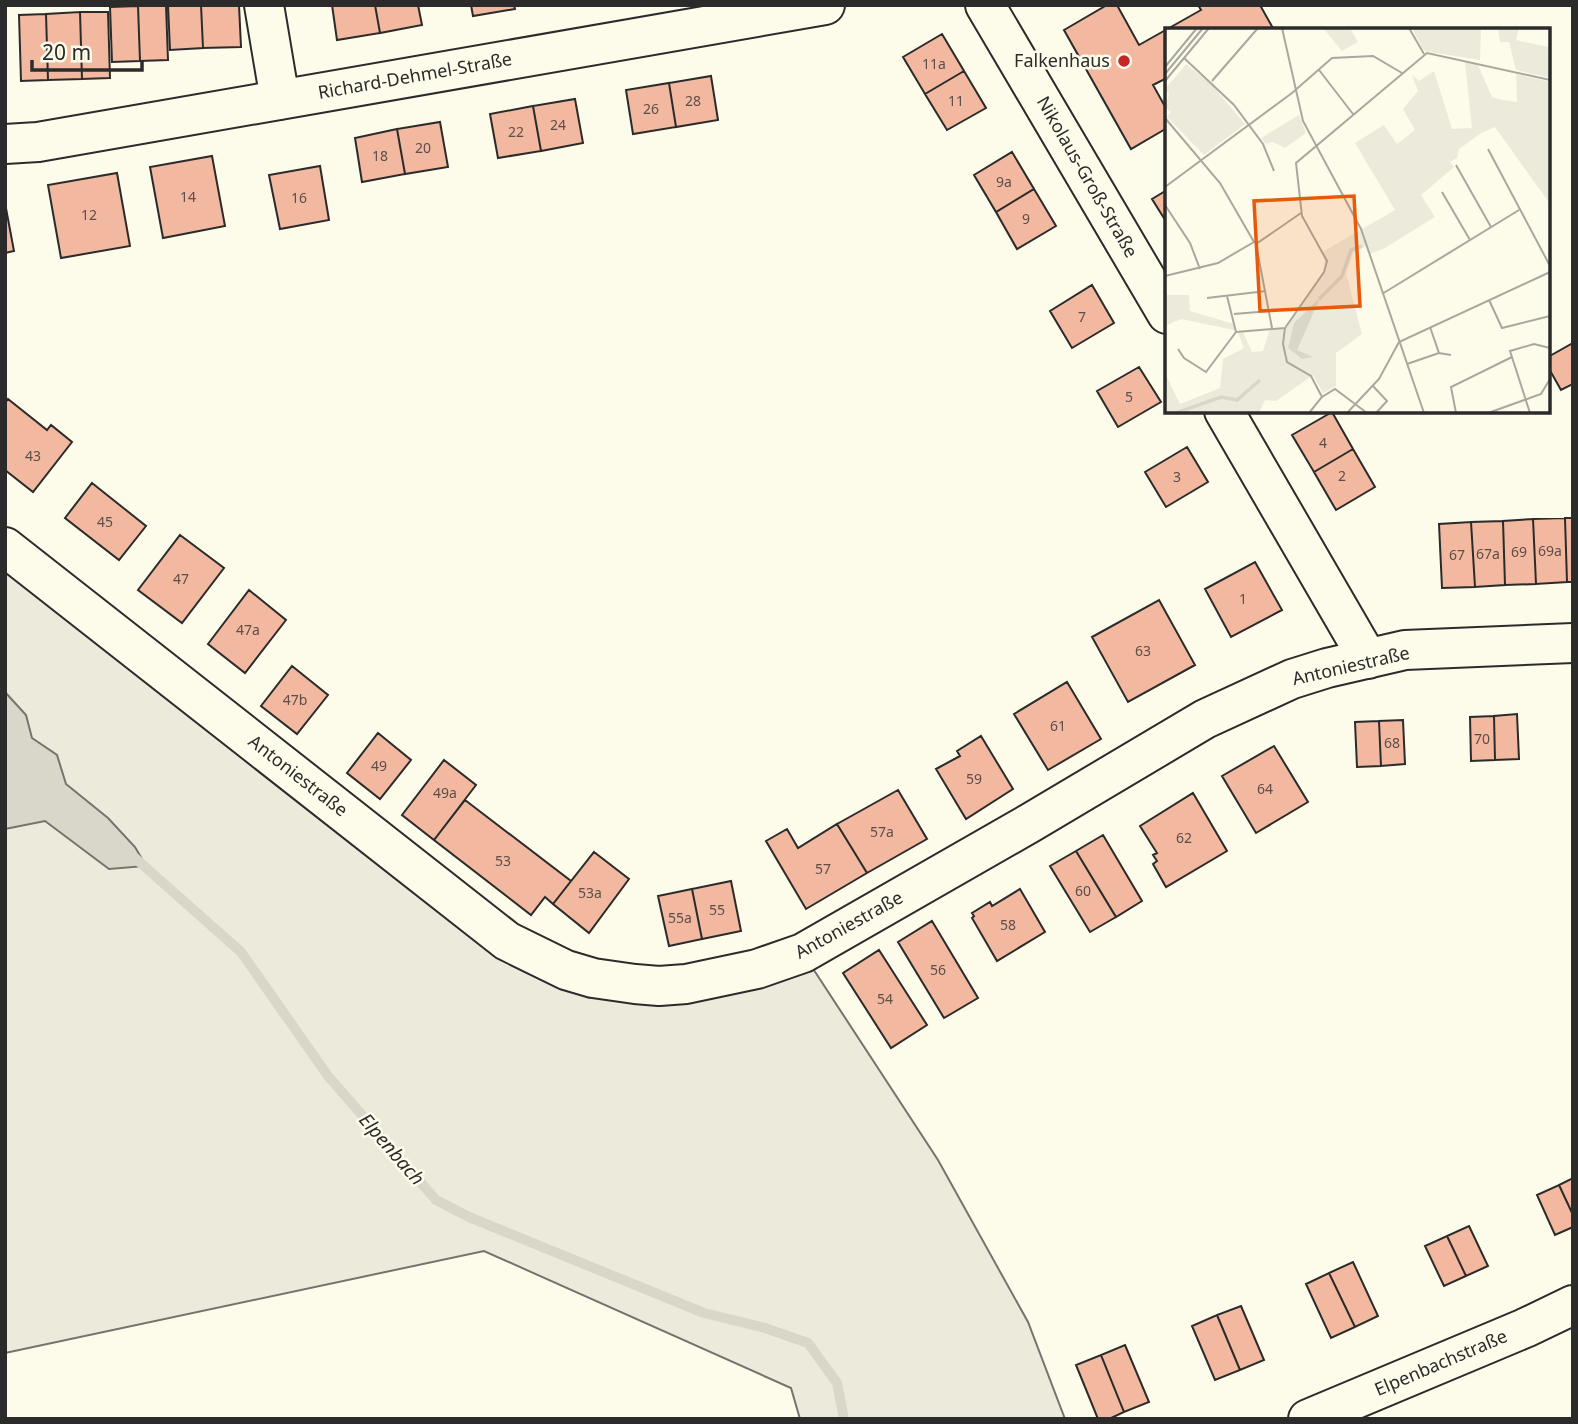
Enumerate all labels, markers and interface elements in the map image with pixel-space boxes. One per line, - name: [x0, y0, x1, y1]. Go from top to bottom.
- scale bar: [32, 28, 142, 72]
- inset map: [1165, 28, 1550, 413]
- text: 20 m: [42, 38, 91, 66]
- street label: Richard-Dehmel-Straße: [316, 46, 514, 104]
- place label: Falkenhaus: [1014, 48, 1110, 72]
- marker: Falkenhaus: [1116, 53, 1132, 69]
- house number: 11a: [922, 54, 946, 73]
- house number: 28: [685, 91, 701, 110]
- house number: 11: [948, 91, 964, 110]
- street label: Nikolaus-Groß-Straße: [1032, 92, 1144, 261]
- house number: 26: [643, 99, 659, 118]
- house number: 24: [550, 115, 566, 134]
- house number: 22: [508, 122, 524, 141]
- house number: 20: [415, 138, 431, 157]
- house number: 18: [372, 146, 388, 165]
- house number: 9a: [996, 172, 1012, 191]
- house number: 14: [180, 187, 196, 206]
- house number: 16: [291, 188, 307, 207]
- house number: 12: [81, 205, 97, 224]
- house number: 9: [1022, 209, 1030, 228]
- house number: 7: [1078, 307, 1086, 326]
- house number: 5: [1125, 387, 1133, 406]
- house number: 4: [1319, 433, 1327, 452]
- house number: 43: [25, 446, 41, 465]
- house number: 2: [1338, 466, 1346, 485]
- house number: 3: [1173, 467, 1181, 486]
- house number: 45: [97, 512, 113, 531]
- house number: 69a: [1538, 541, 1562, 560]
- house number: 69: [1511, 542, 1527, 561]
- house number: 67a: [1476, 544, 1500, 563]
- house number: 67: [1449, 545, 1465, 564]
- house number: 47: [173, 569, 189, 588]
- house number: 1: [1239, 589, 1247, 608]
- house number: 47a: [236, 620, 260, 639]
- street label: Antoniestraße: [1290, 640, 1412, 690]
- house number: 63: [1135, 641, 1151, 660]
- house number: 47b: [283, 690, 307, 709]
- house number: 61: [1050, 716, 1066, 735]
- street label: Antoniestraße: [244, 729, 353, 822]
- house number: 70: [1474, 729, 1490, 748]
- house number: 68: [1384, 733, 1400, 752]
- house number: 49: [371, 756, 387, 775]
- house number: 59: [966, 769, 982, 788]
- house number: 64: [1257, 779, 1273, 798]
- house number: 49a: [433, 783, 457, 802]
- house number: 57a: [870, 822, 894, 841]
- house number: 62: [1176, 828, 1192, 847]
- house number: 53: [495, 851, 511, 870]
- house number: 57: [815, 859, 831, 878]
- house number: 60: [1075, 881, 1091, 900]
- house number: 53a: [578, 883, 602, 902]
- street label: Antoniestraße: [790, 885, 907, 964]
- house number: 55: [709, 900, 725, 919]
- house number: 55a: [668, 908, 692, 927]
- house number: 58: [1000, 915, 1016, 934]
- house number: 56: [930, 960, 946, 979]
- house number: 54: [877, 989, 893, 1008]
- water label: Elpenbach: [353, 1107, 431, 1191]
- street label: Elpenbachstraße: [1371, 1323, 1511, 1401]

